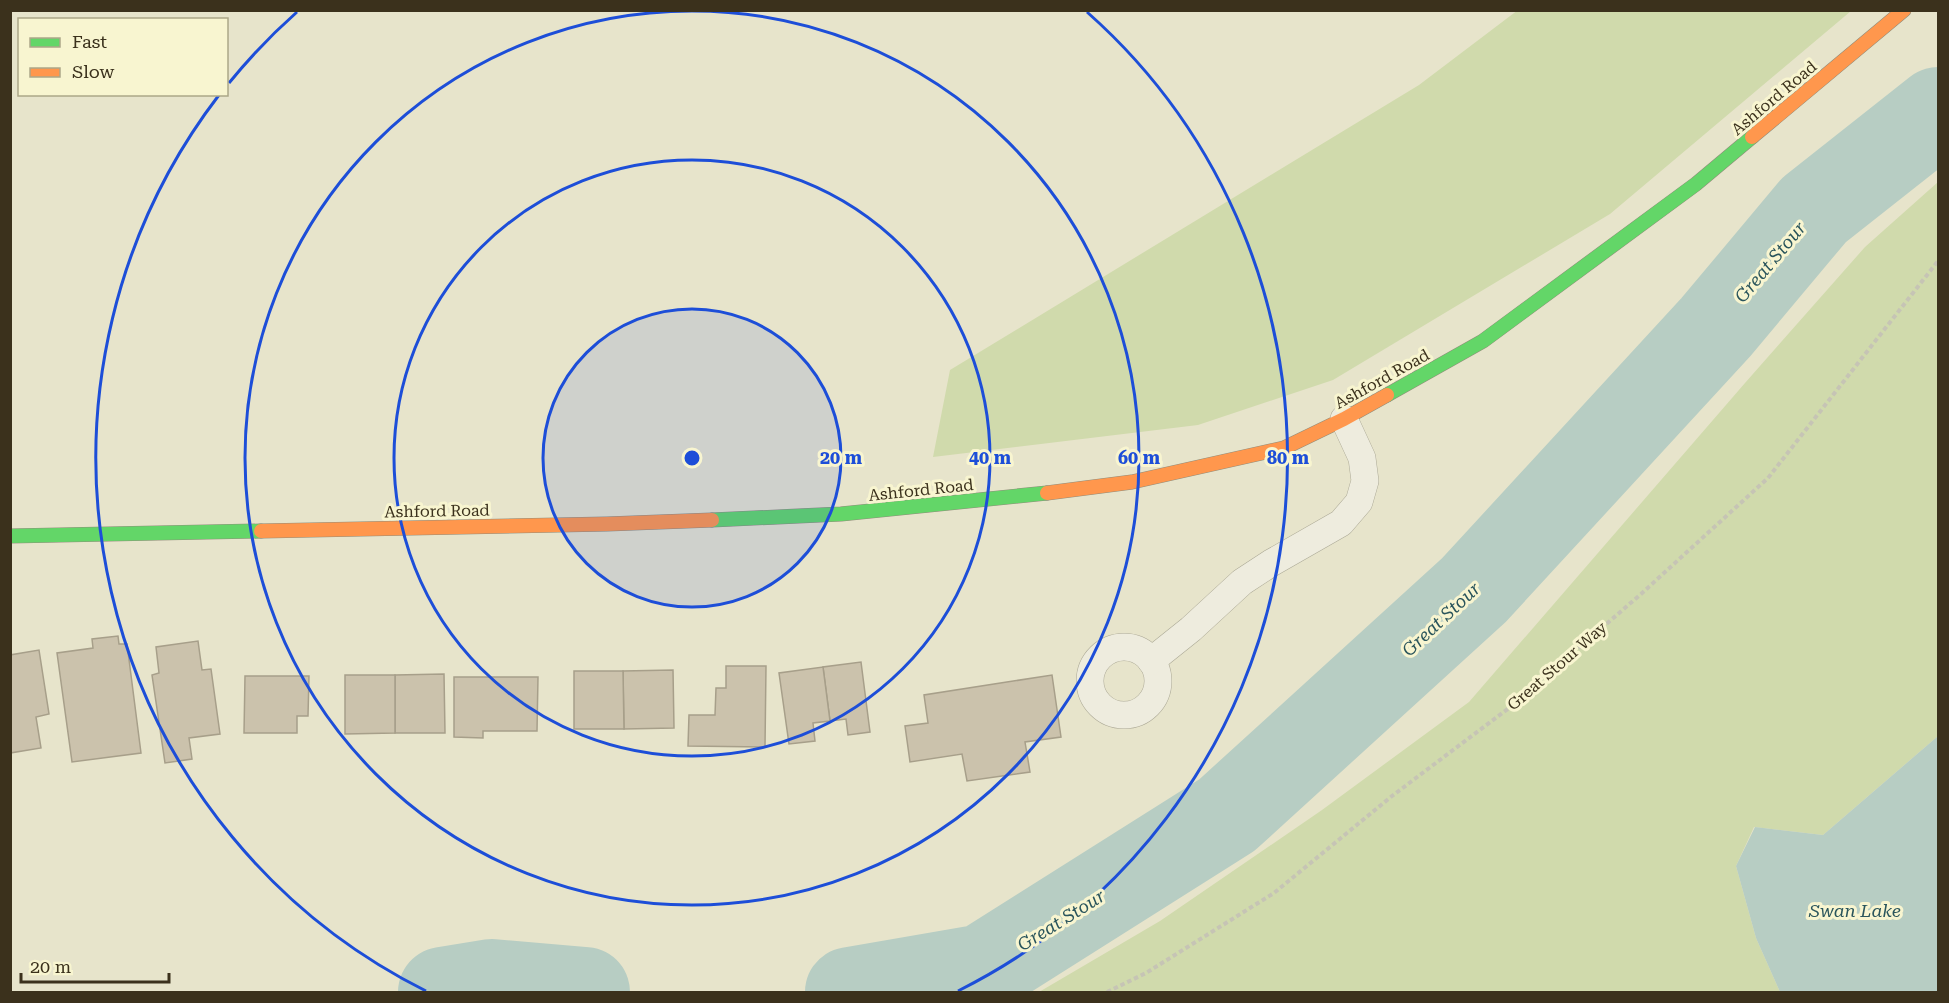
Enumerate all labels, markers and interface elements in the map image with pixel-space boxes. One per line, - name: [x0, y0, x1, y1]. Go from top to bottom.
- legend: [18, 18, 228, 96]
- text: Fast: [72, 31, 107, 52]
- street label: Ashford Road: [1728, 57, 1820, 139]
- text: Slow: [72, 61, 114, 82]
- water label: Great Stour: [1730, 217, 1810, 307]
- street label: Ashford Road: [1331, 345, 1433, 413]
- text: 20 m: [820, 447, 863, 468]
- text: 40 m: [969, 447, 1012, 468]
- text: 60 m: [1118, 447, 1161, 468]
- text: 80 m: [1267, 447, 1310, 468]
- centre of rings: [682, 448, 702, 468]
- street label: Ashford Road: [868, 475, 974, 505]
- street label: Ashford Road: [384, 501, 490, 521]
- water label: Great Stour: [1398, 577, 1485, 660]
- street label: Great Stour Way: [1503, 617, 1611, 714]
- water label: Great Stour: [1014, 885, 1109, 955]
- water label: Swan Lake: [1808, 900, 1901, 921]
- scale bar: [21, 946, 170, 984]
- text: 20 m: [30, 956, 71, 977]

